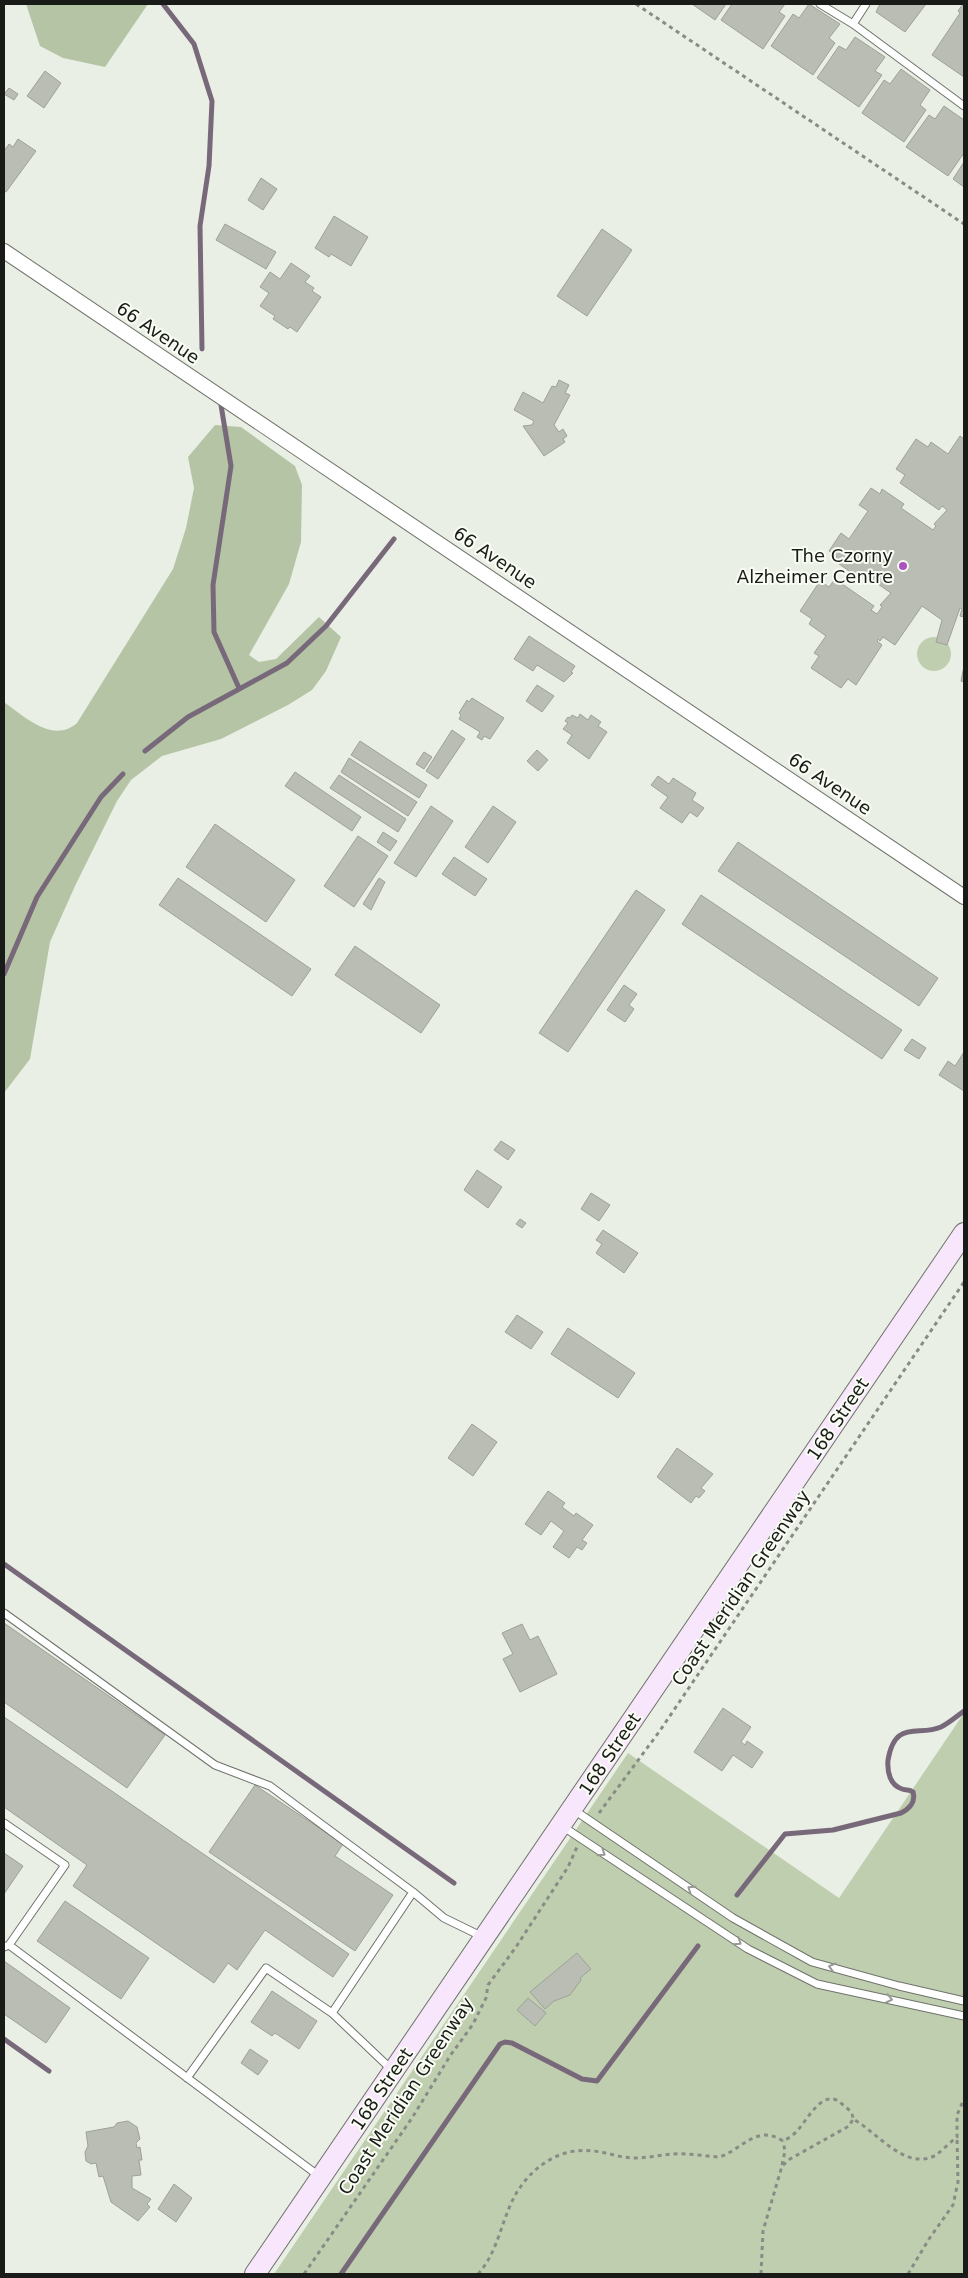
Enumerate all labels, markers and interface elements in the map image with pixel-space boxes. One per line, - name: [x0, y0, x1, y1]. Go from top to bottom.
- street label: 66 Avenue: [113, 297, 204, 368]
- street label: 66 Avenue: [450, 522, 541, 593]
- place label: The Czorny Alzheimer Centre: [737, 545, 893, 587]
- marker: The Czorny Alzheimer Centre: [897, 560, 909, 572]
- street label: 66 Avenue: [785, 748, 876, 819]
- street label: 168 Street: [802, 1374, 873, 1464]
- street label: Coast Meridian Greenway: [667, 1486, 814, 1689]
- street label: 168 Street: [574, 1709, 645, 1799]
- one-way arrow: [597, 1847, 606, 1857]
- one-way arrow: [687, 1886, 696, 1895]
- one-way arrow: [733, 1936, 742, 1945]
- one-way arrow: [829, 1963, 837, 1973]
- street label: Coast Meridian Greenway: [334, 1993, 478, 2198]
- one-way arrow: [884, 1993, 893, 2004]
- street label: 168 Street: [346, 2044, 417, 2134]

